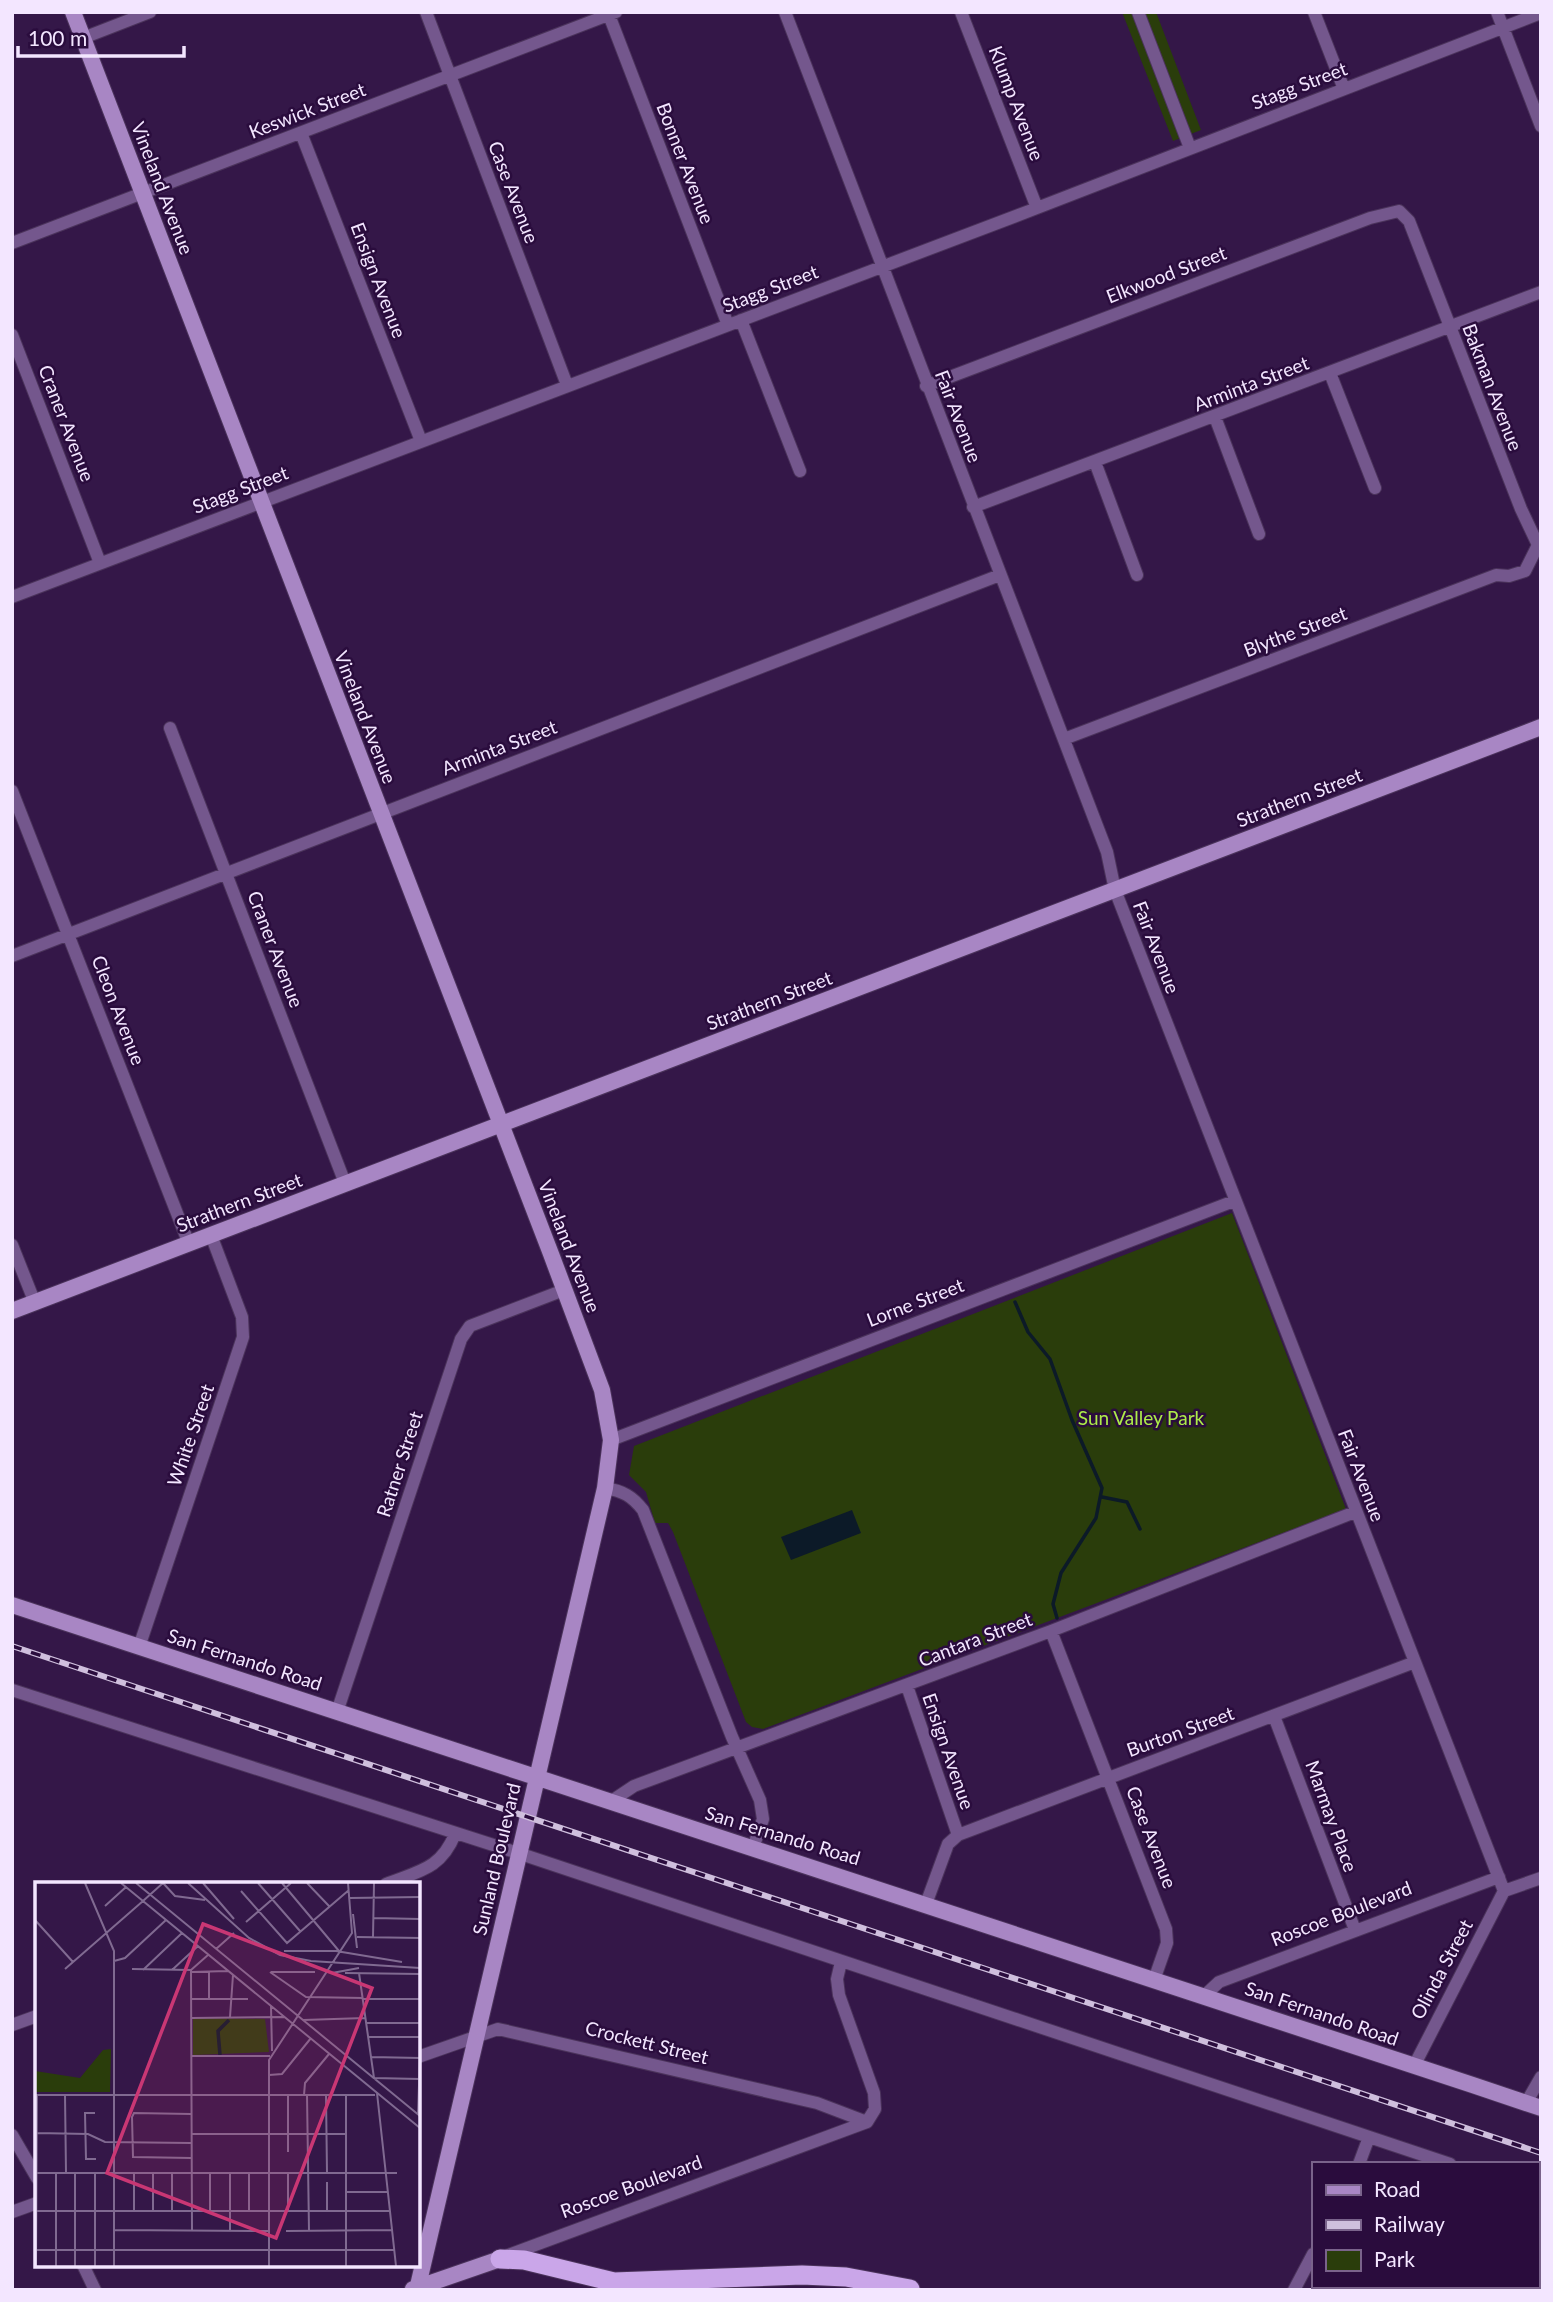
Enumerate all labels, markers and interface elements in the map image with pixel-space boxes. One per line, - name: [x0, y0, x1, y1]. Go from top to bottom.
- scale bar: [18, 14, 184, 58]
- text: 100 m: [28, 25, 87, 50]
- street label: Klump Avenue: [985, 42, 1049, 164]
- street label: Stagg Street: [1248, 56, 1350, 114]
- street label: Keswick Street: [245, 77, 369, 143]
- street label: Bonner Avenue: [652, 99, 720, 227]
- street label: Vineland Avenue: [127, 118, 199, 258]
- street label: Case Avenue: [484, 138, 544, 246]
- street label: Ensign Avenue: [346, 219, 412, 341]
- street label: Elkwood Street: [1103, 240, 1230, 307]
- street label: Stagg Street: [719, 259, 821, 317]
- street label: Bakman Avenue: [1458, 320, 1528, 454]
- street label: Arminta Street: [1190, 350, 1312, 416]
- street label: Craner Avenue: [34, 361, 100, 485]
- street label: Fair Avenue: [931, 367, 987, 465]
- street label: Stagg Street: [189, 460, 291, 518]
- street label: Blythe Street: [1240, 601, 1350, 661]
- street label: Vineland Avenue: [330, 647, 402, 787]
- street label: Arminta Street: [438, 714, 560, 780]
- street label: Strathern Street: [1233, 762, 1365, 832]
- street label: Craner Avenue: [243, 887, 309, 1011]
- street label: Fair Avenue: [1129, 898, 1185, 996]
- street label: Cleon Avenue: [88, 952, 150, 1068]
- street label: Strathern Street: [703, 965, 835, 1035]
- street label: Strathern Street: [173, 1167, 305, 1237]
- street label: Vineland Avenue: [534, 1176, 606, 1316]
- street label: Lorne Street: [863, 1273, 967, 1331]
- street label: White Street: [162, 1381, 218, 1489]
- park label: Sun Valley Park: [1078, 1406, 1205, 1429]
- street label: Ratner Street: [371, 1408, 427, 1520]
- street label: Fair Avenue: [1334, 1426, 1390, 1524]
- street label: Cantara Street: [915, 1607, 1035, 1671]
- street label: San Fernando Road: [165, 1623, 325, 1695]
- street label: Ensign Avenue: [918, 1690, 980, 1812]
- street label: Burton Street: [1123, 1701, 1237, 1761]
- street label: Marmay Place: [1301, 1757, 1363, 1875]
- street label: Sunland Boulevard: [467, 1781, 525, 1937]
- street label: Case Avenue: [1122, 1783, 1182, 1891]
- street label: San Fernando Road: [703, 1800, 863, 1870]
- street label: Roscoe Boulevard: [1267, 1876, 1415, 1950]
- inset map: [35, 1882, 420, 2267]
- street label: Olinda Street: [1405, 1915, 1477, 2023]
- street label: San Fernando Road: [1242, 1976, 1402, 2050]
- street label: Crockett Street: [583, 2016, 711, 2068]
- street label: Roscoe Boulevard: [557, 2150, 705, 2222]
- legend: [1312, 2162, 1539, 2288]
- text: Road: [1374, 2176, 1421, 2201]
- text: Railway: [1374, 2211, 1445, 2236]
- text: Park: [1374, 2246, 1415, 2271]

